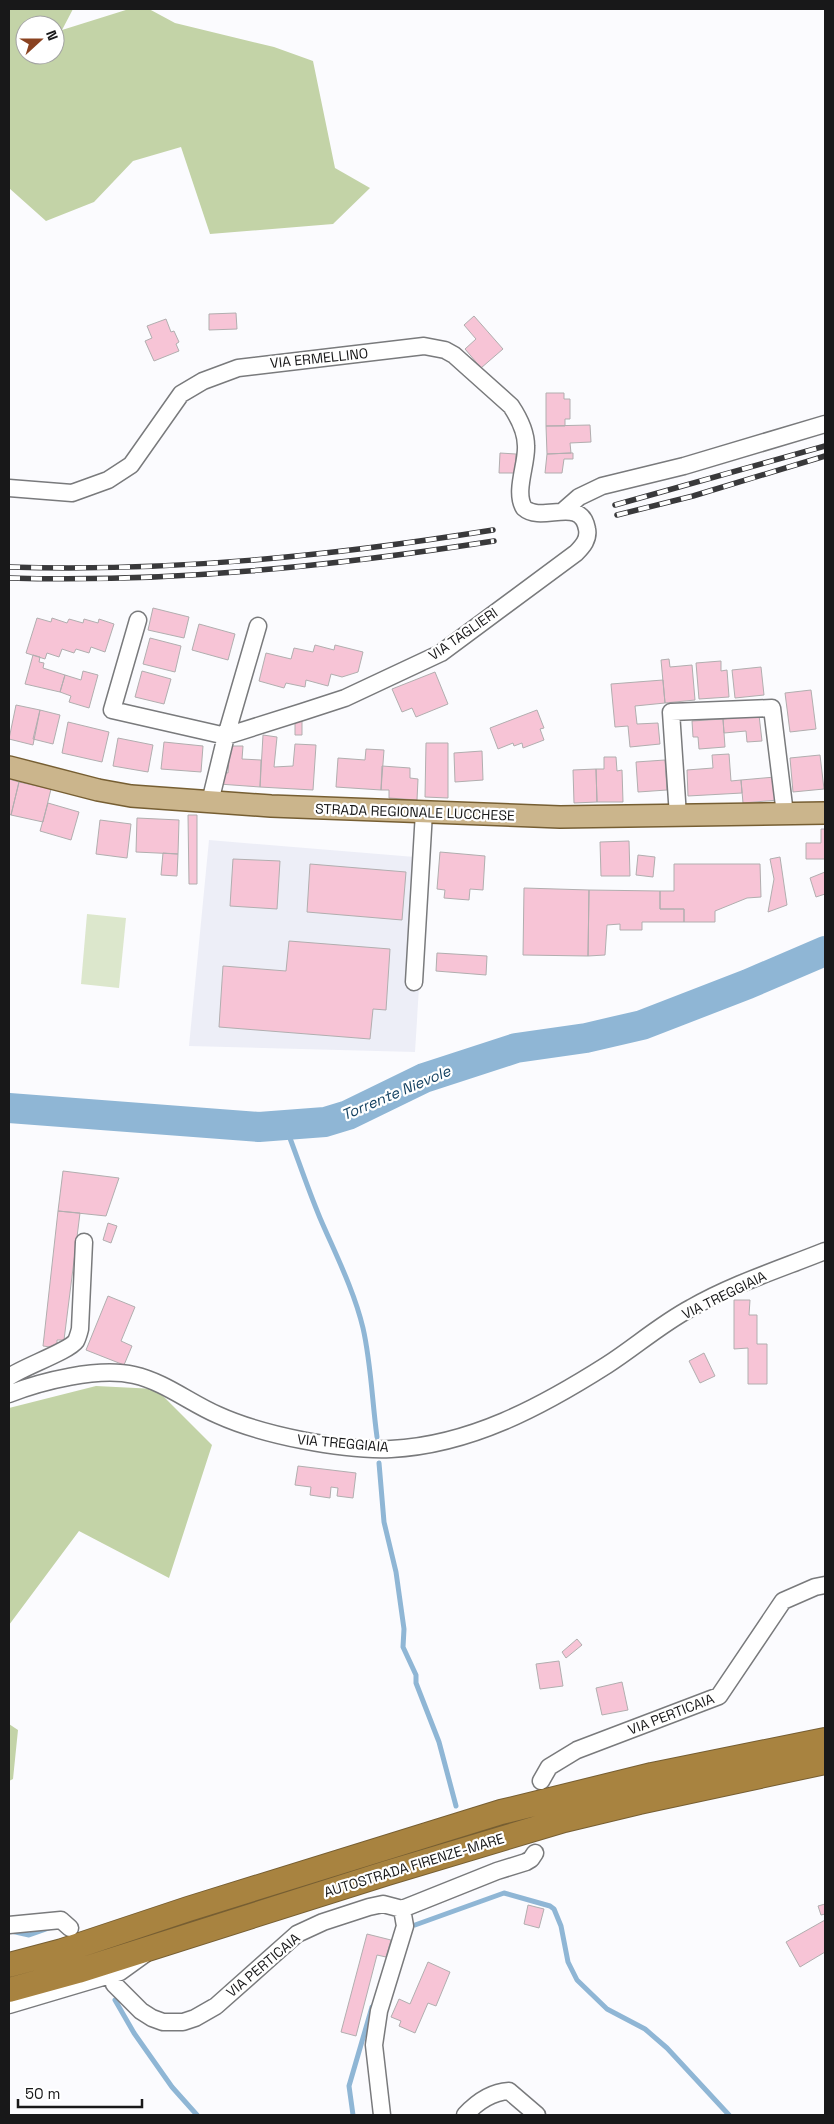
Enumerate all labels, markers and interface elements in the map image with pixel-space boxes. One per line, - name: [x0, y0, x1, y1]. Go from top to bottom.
- north arrow: [15, 15, 65, 65]
- text: N: [42, 28, 62, 43]
- street label: VIA ERMELLINO: [269, 344, 369, 372]
- street label: VIA TAGLIERI: [425, 604, 501, 664]
- street label: STRADA REGIONALE LUCCHESE: [315, 800, 515, 824]
- water label: Torrente Nievole: [338, 1061, 454, 1124]
- street label: VIA TREGGIAIA: [679, 1267, 769, 1323]
- street label: VIA TREGGIAIA: [296, 1430, 390, 1456]
- street label: VIA PERTICAIA: [625, 1689, 717, 1739]
- street label: AUTOSTRADA FIRENZE-MARE: [322, 1829, 506, 1901]
- street label: VIA PERTICAIA: [222, 1929, 304, 2001]
- scale bar: [18, 2076, 141, 2108]
- text: 50 m: [25, 2084, 60, 2103]

